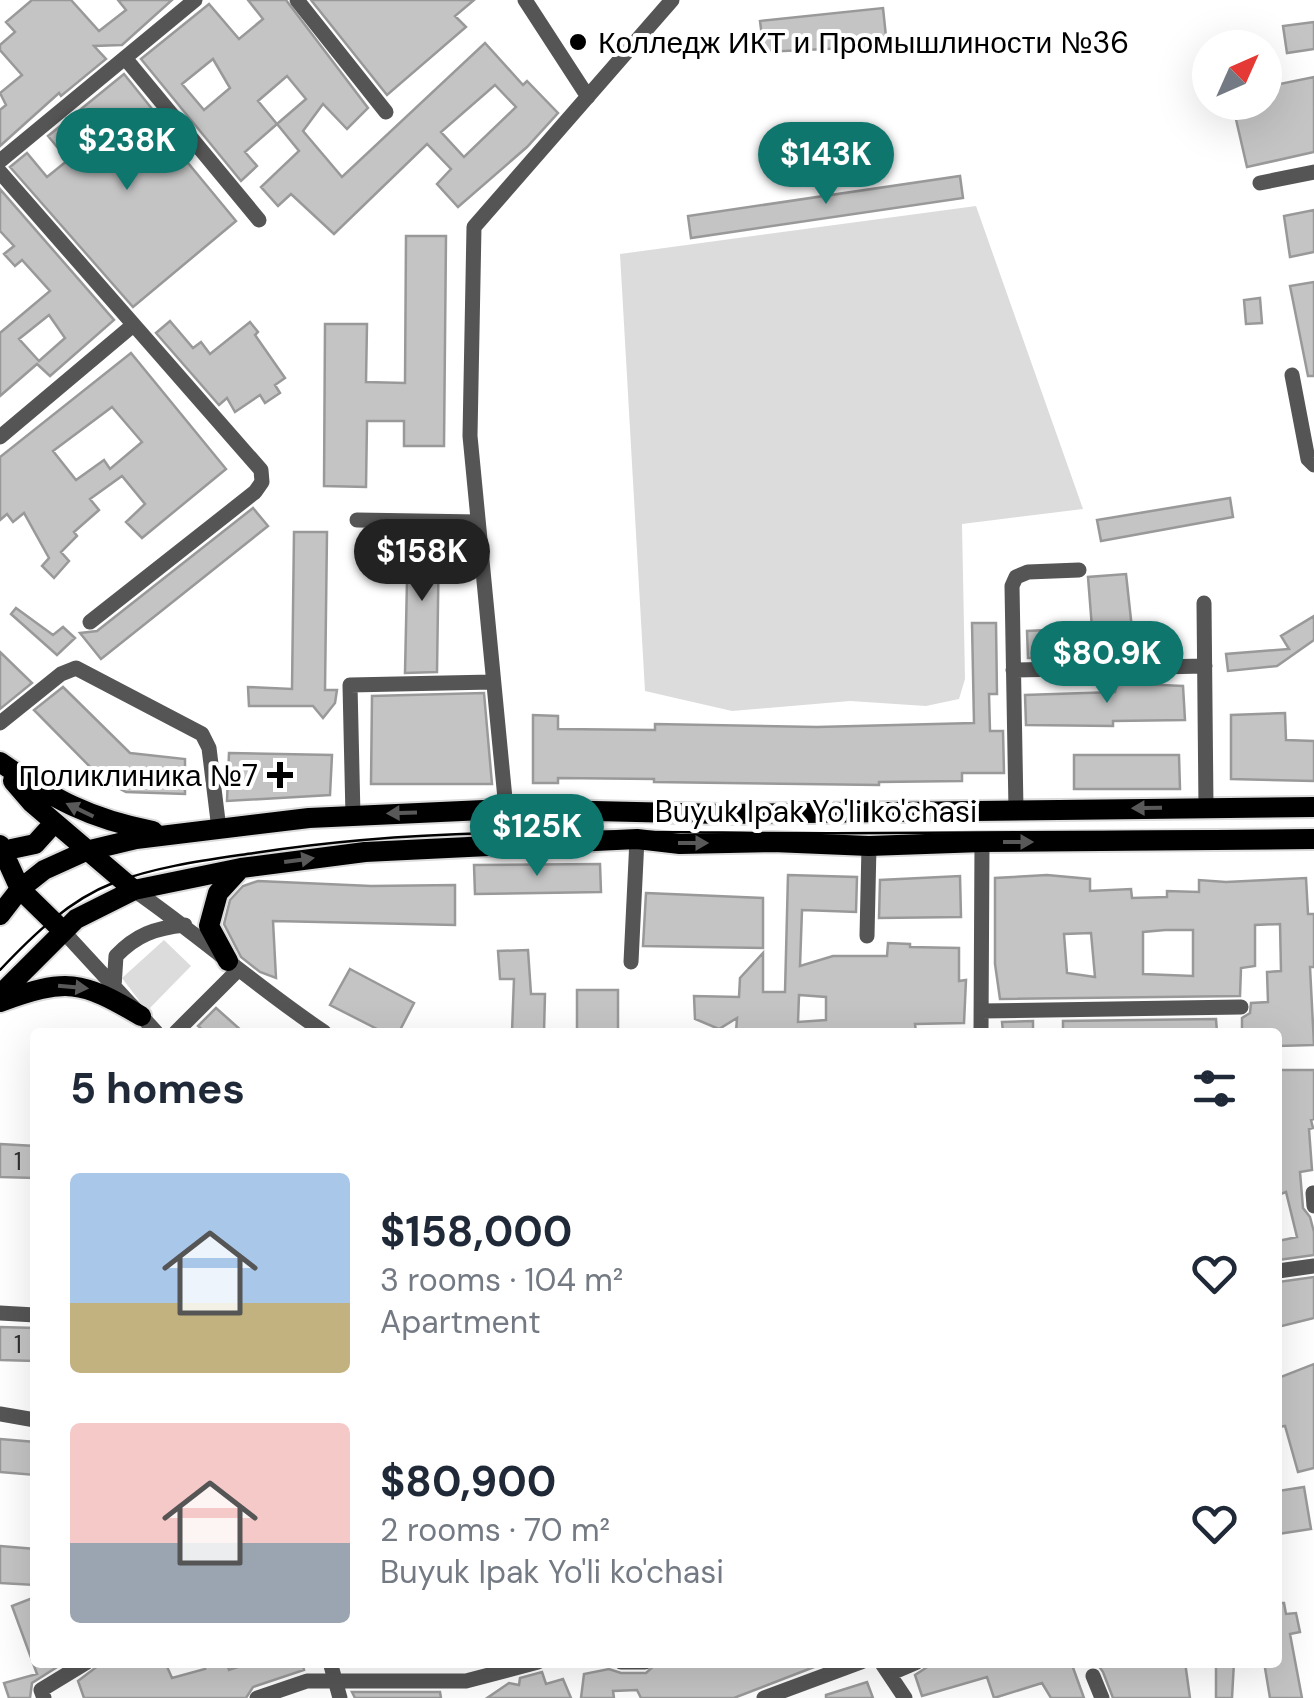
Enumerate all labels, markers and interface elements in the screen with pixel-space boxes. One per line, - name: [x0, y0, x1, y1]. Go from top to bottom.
- place label: Колледж ИКТ и Промышлиности №36: [598, 23, 1129, 62]
- north arrow: [1192, 30, 1282, 120]
- map controls: [1192, 30, 1282, 120]
- marker: Колледж ИКТ и Промышлиности №36: [567, 31, 589, 53]
- pin: $238K: [57, 108, 197, 193]
- text: $238K: [78, 119, 176, 161]
- pin: $143K: [756, 122, 896, 207]
- text: $143K: [780, 133, 872, 175]
- pin: $158K: [352, 519, 492, 604]
- text: $158K: [376, 530, 468, 572]
- pin: $80.9K: [1026, 621, 1188, 706]
- text: $80.9K: [1052, 632, 1162, 674]
- place label: Поликлиника №7: [18, 756, 258, 795]
- marker: Поликлиника №7: [267, 762, 293, 788]
- street label: Buyuk Ipak Yo'li ko'chasi: [655, 792, 977, 831]
- pin: $125K: [467, 794, 607, 879]
- one-way arrow: [1130, 800, 1162, 816]
- one-way arrow: [65, 802, 94, 819]
- text: $125K: [492, 805, 582, 847]
- one-way arrow: [385, 806, 417, 822]
- one-way arrow: [1002, 834, 1034, 850]
- one-way arrow: [677, 835, 709, 851]
- one-way arrow: [283, 851, 315, 867]
- one-way arrow: [58, 979, 89, 995]
- text: 5 homes: [70, 1061, 245, 1116]
- icon: filters: [1187, 1061, 1242, 1116]
- house number: 1: [14, 1145, 22, 1178]
- text: $158,000: [380, 1204, 572, 1259]
- icon: home: [150, 1213, 270, 1333]
- icon: heart: [1187, 1246, 1242, 1301]
- text: 3 rooms · 104 m²: [380, 1259, 623, 1301]
- text: Apartment: [380, 1301, 541, 1343]
- house number: 1: [14, 1328, 22, 1361]
- text: $80,900: [380, 1454, 556, 1509]
- icon: home: [150, 1463, 270, 1583]
- icon: heart: [1187, 1496, 1242, 1551]
- text: 2 rooms · 70 m²: [380, 1509, 610, 1551]
- text: Buyuk Ipak Yo'li ko'chasi: [380, 1551, 724, 1593]

